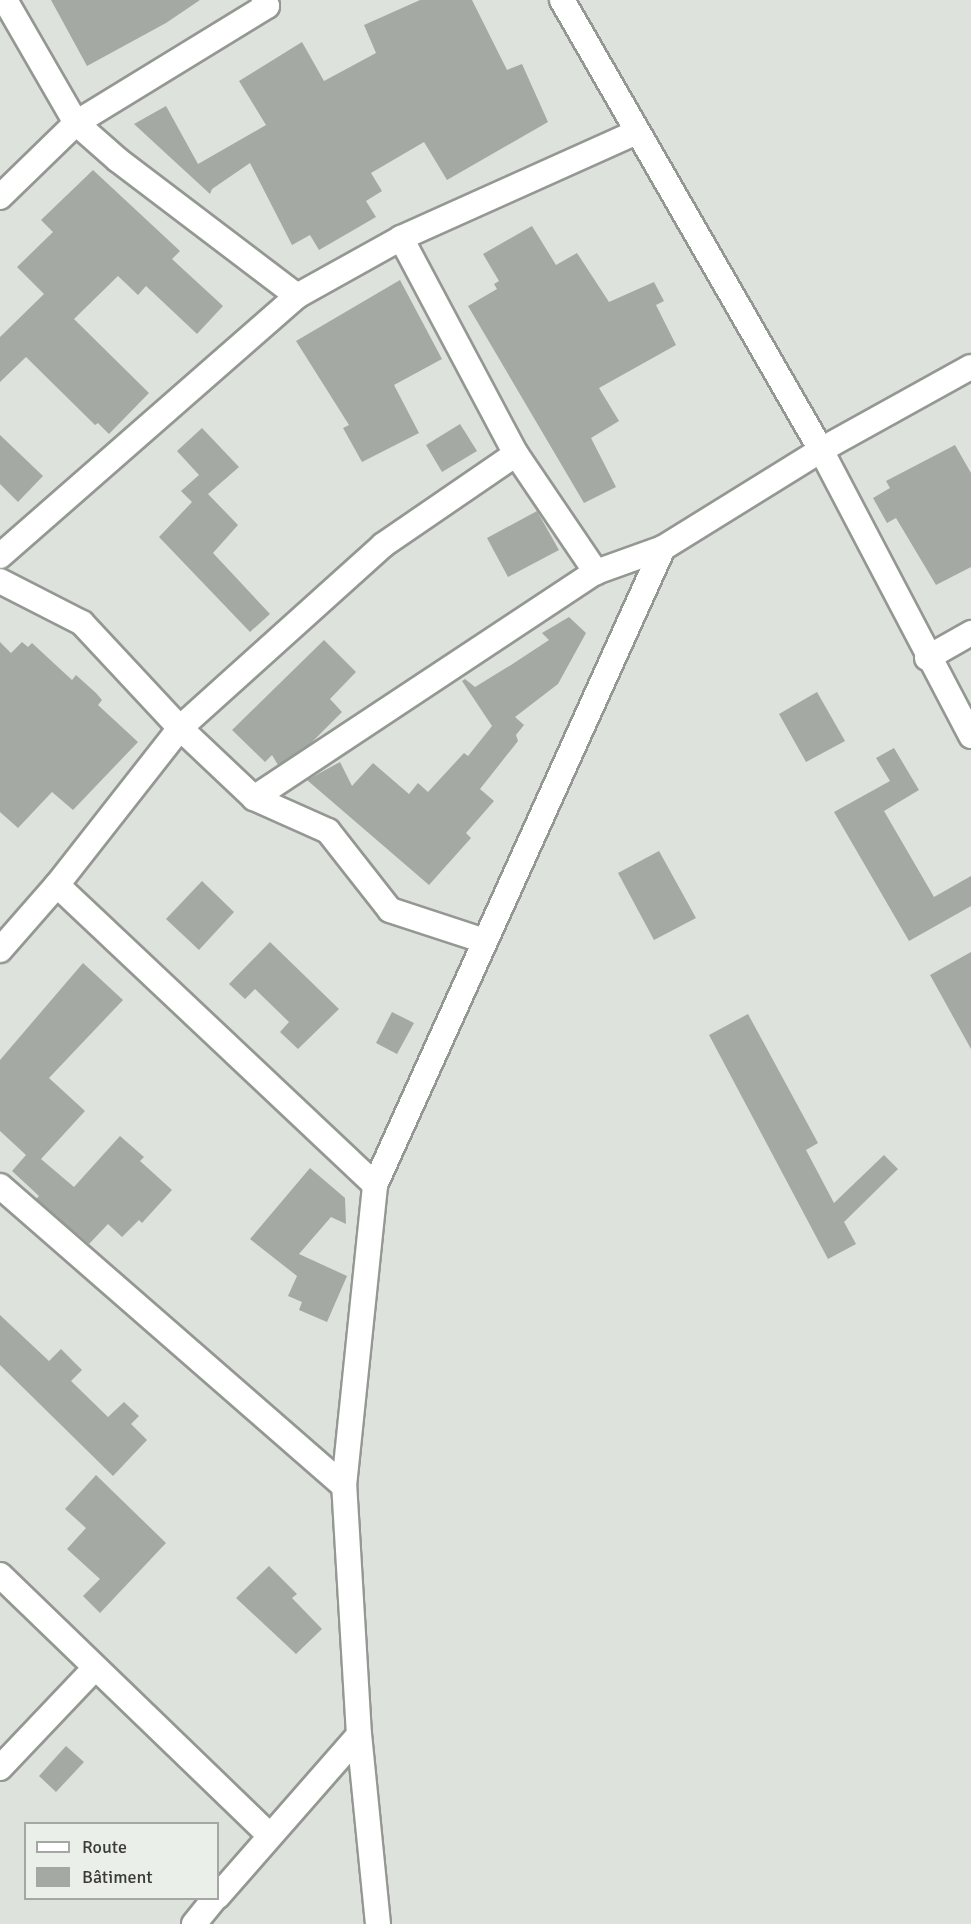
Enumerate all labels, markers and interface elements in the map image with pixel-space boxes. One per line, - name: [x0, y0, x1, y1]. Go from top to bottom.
- legend: [24, 1822, 219, 1900]
- text: Route: [82, 1836, 127, 1858]
- text: Bâtiment: [82, 1866, 153, 1888]

